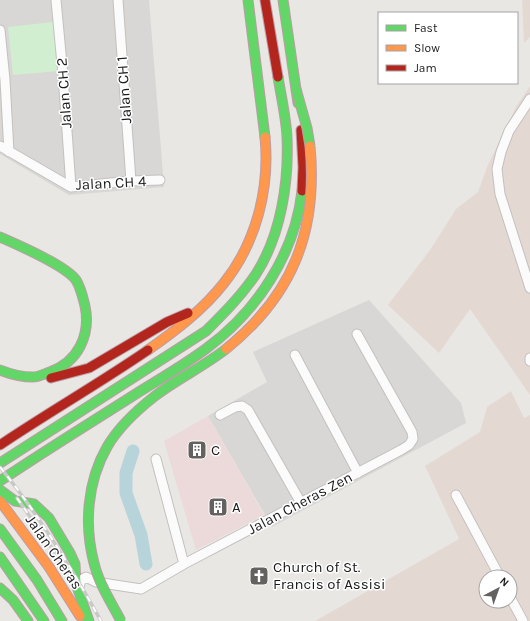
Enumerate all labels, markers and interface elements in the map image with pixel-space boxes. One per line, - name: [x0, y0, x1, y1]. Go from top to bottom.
- legend: [378, 12, 518, 84]
- text: Fast: [414, 21, 438, 35]
- text: Slow: [414, 41, 440, 55]
- street label: Jalan CH 1: [113, 56, 135, 124]
- street label: Jalan CH 2: [53, 57, 75, 129]
- text: Jam: [414, 61, 437, 75]
- street label: Jalan CH 4: [75, 172, 147, 194]
- building icon: C: [186, 439, 208, 461]
- place label: C: [211, 441, 220, 459]
- street label: Jalan Cheras Zen: [245, 468, 355, 538]
- building icon: A: [207, 496, 229, 518]
- place label: A: [232, 498, 241, 516]
- street label: Jalan Cheras: [22, 511, 86, 593]
- place label: Church of St. Francis of Assisi: [273, 558, 385, 593]
- church icon: Church of St. Francis of Assisi: [248, 565, 270, 587]
- north arrow: [478, 569, 518, 609]
- text: N: [497, 574, 511, 589]

